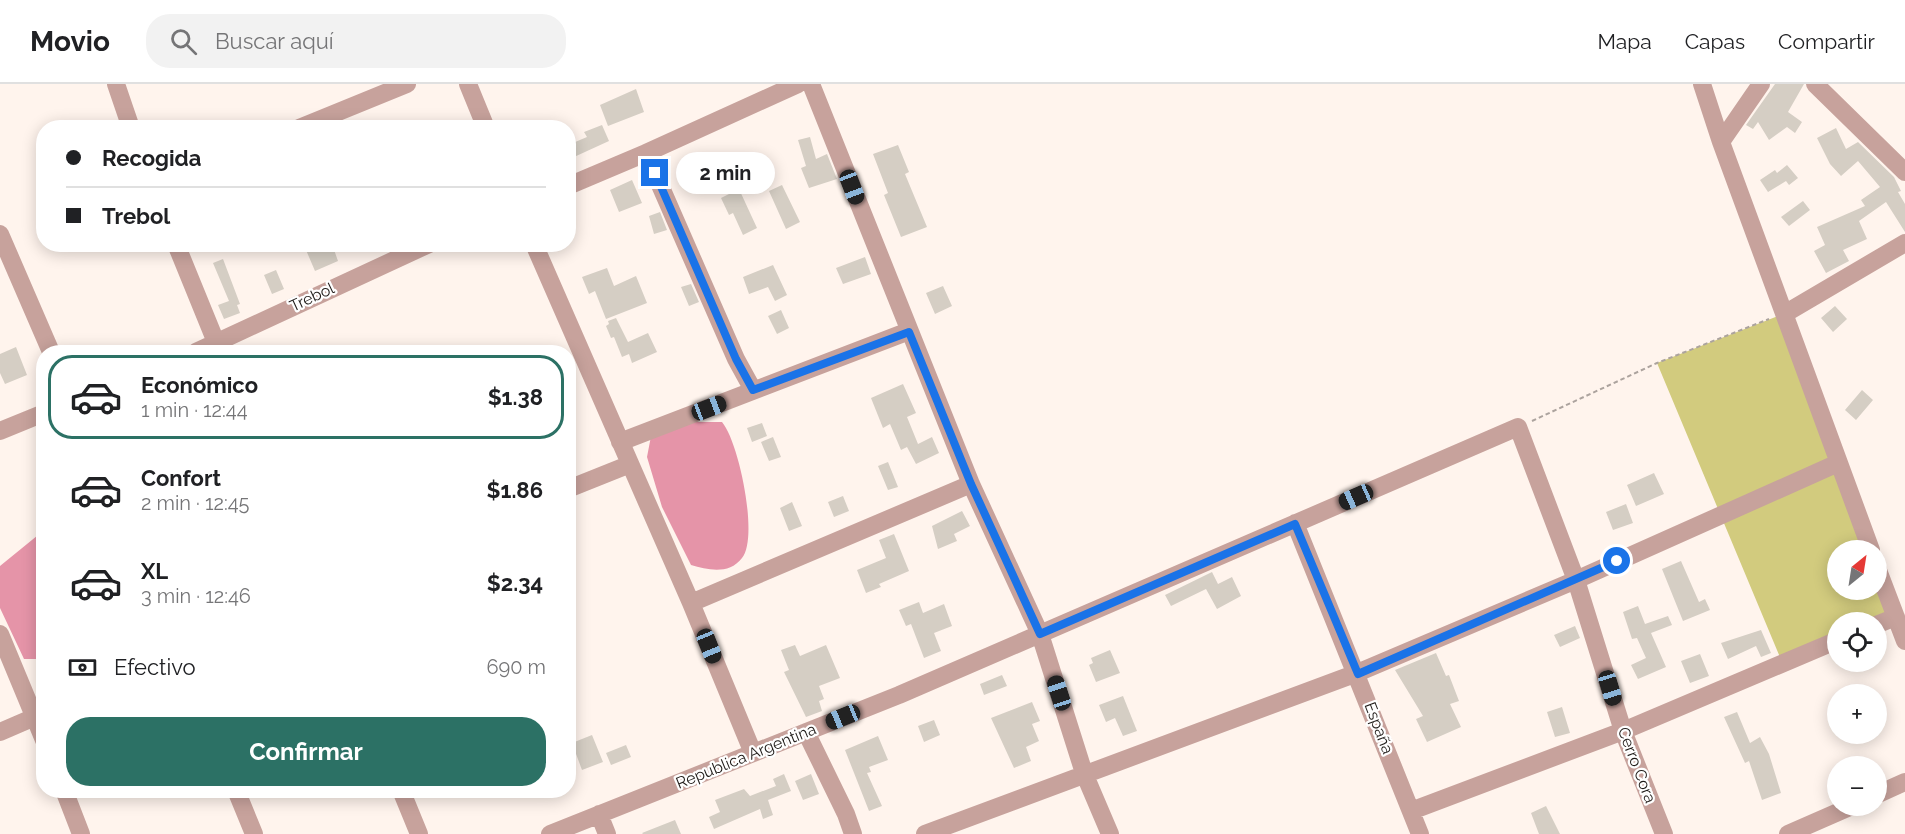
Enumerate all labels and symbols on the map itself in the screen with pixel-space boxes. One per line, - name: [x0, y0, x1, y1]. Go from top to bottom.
- callout: 2 min: [676, 152, 775, 194]
- route end: [641, 159, 668, 186]
- car: [837, 167, 867, 207]
- street label: Trebol: [287, 278, 338, 316]
- car: [689, 393, 729, 423]
- car: [1336, 481, 1376, 513]
- north arrow: [1827, 540, 1887, 600]
- route start: [1603, 547, 1630, 574]
- car: [694, 626, 724, 666]
- car: [1596, 668, 1624, 708]
- car: [1045, 673, 1073, 713]
- street label: España: [1360, 699, 1398, 757]
- car: [823, 702, 863, 732]
- street label: Republica Argentina: [673, 719, 819, 793]
- street label: Cerro Cora: [1614, 724, 1660, 806]

